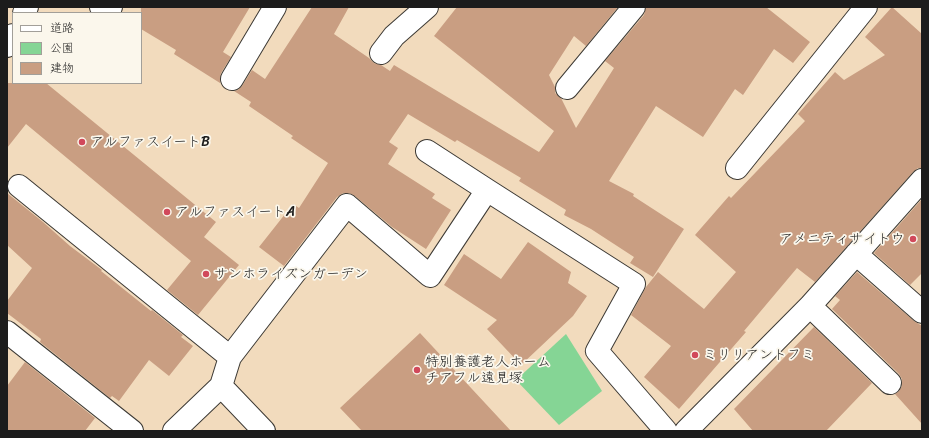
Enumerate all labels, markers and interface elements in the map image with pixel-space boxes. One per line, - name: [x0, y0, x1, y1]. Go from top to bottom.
- legend: [12, 12, 142, 84]
- text: 道路: [50, 17, 74, 39]
- text: 公園: [50, 37, 74, 59]
- text: 建物: [50, 57, 74, 79]
- place label: アルファスイートB: [90, 134, 210, 150]
- marker: アルファスイートB: [77, 137, 87, 147]
- place label: アルファスイートA: [175, 204, 295, 220]
- marker: アルファスイートA: [162, 207, 172, 217]
- place label: アメニティサイトウ: [779, 231, 905, 247]
- marker: アメニティサイトウ: [908, 234, 918, 244]
- place label: サンホライズンガーデン: [214, 266, 368, 282]
- marker: サンホライズンガーデン: [201, 269, 211, 279]
- place label: ミリリアントフミ: [703, 347, 815, 363]
- marker: ミリリアントフミ: [690, 350, 700, 360]
- place label: 特別養護老人ホーム チアフル遠見塚: [425, 354, 551, 386]
- marker: 特別養護老人ホーム チアフル遠見塚: [412, 365, 422, 375]

